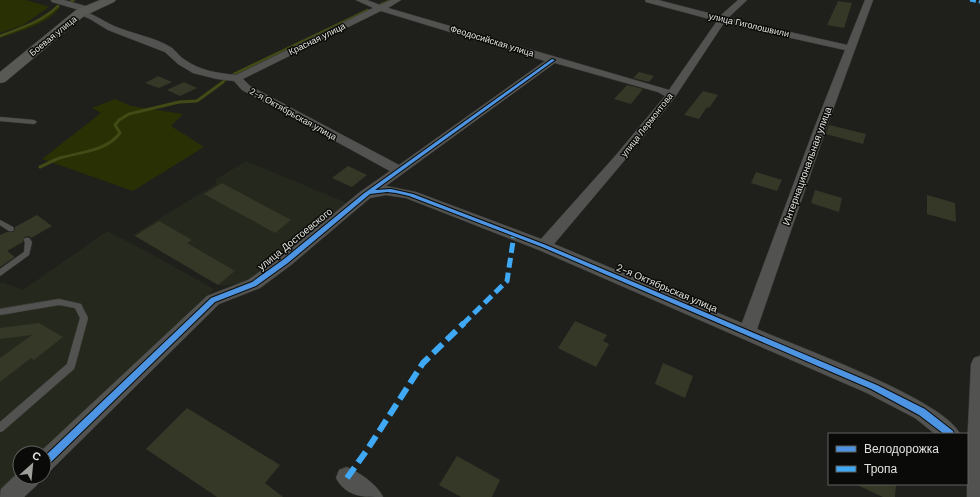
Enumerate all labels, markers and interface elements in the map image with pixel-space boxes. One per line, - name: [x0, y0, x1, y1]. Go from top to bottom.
- street label: улица Гиголошвили: [708, 10, 790, 40]
- street label: Боевая улица: [27, 13, 79, 59]
- street label: Красная улица: [287, 20, 347, 58]
- street label: Феодосийская улица: [449, 23, 535, 59]
- street label: 2-я Октябрьская улица: [247, 85, 339, 143]
- street label: улица Лермонтова: [618, 91, 676, 159]
- street label: Интернациональная улица: [780, 105, 835, 227]
- street label: улица Достоевского: [255, 205, 335, 273]
- street label: 2-я Октябрьская улица: [614, 261, 720, 315]
- legend: [828, 433, 968, 485]
- text: Велодорожка: [864, 441, 939, 457]
- north arrow: [12, 445, 52, 485]
- text: С: [30, 448, 43, 464]
- text: Тропа: [864, 461, 898, 477]

